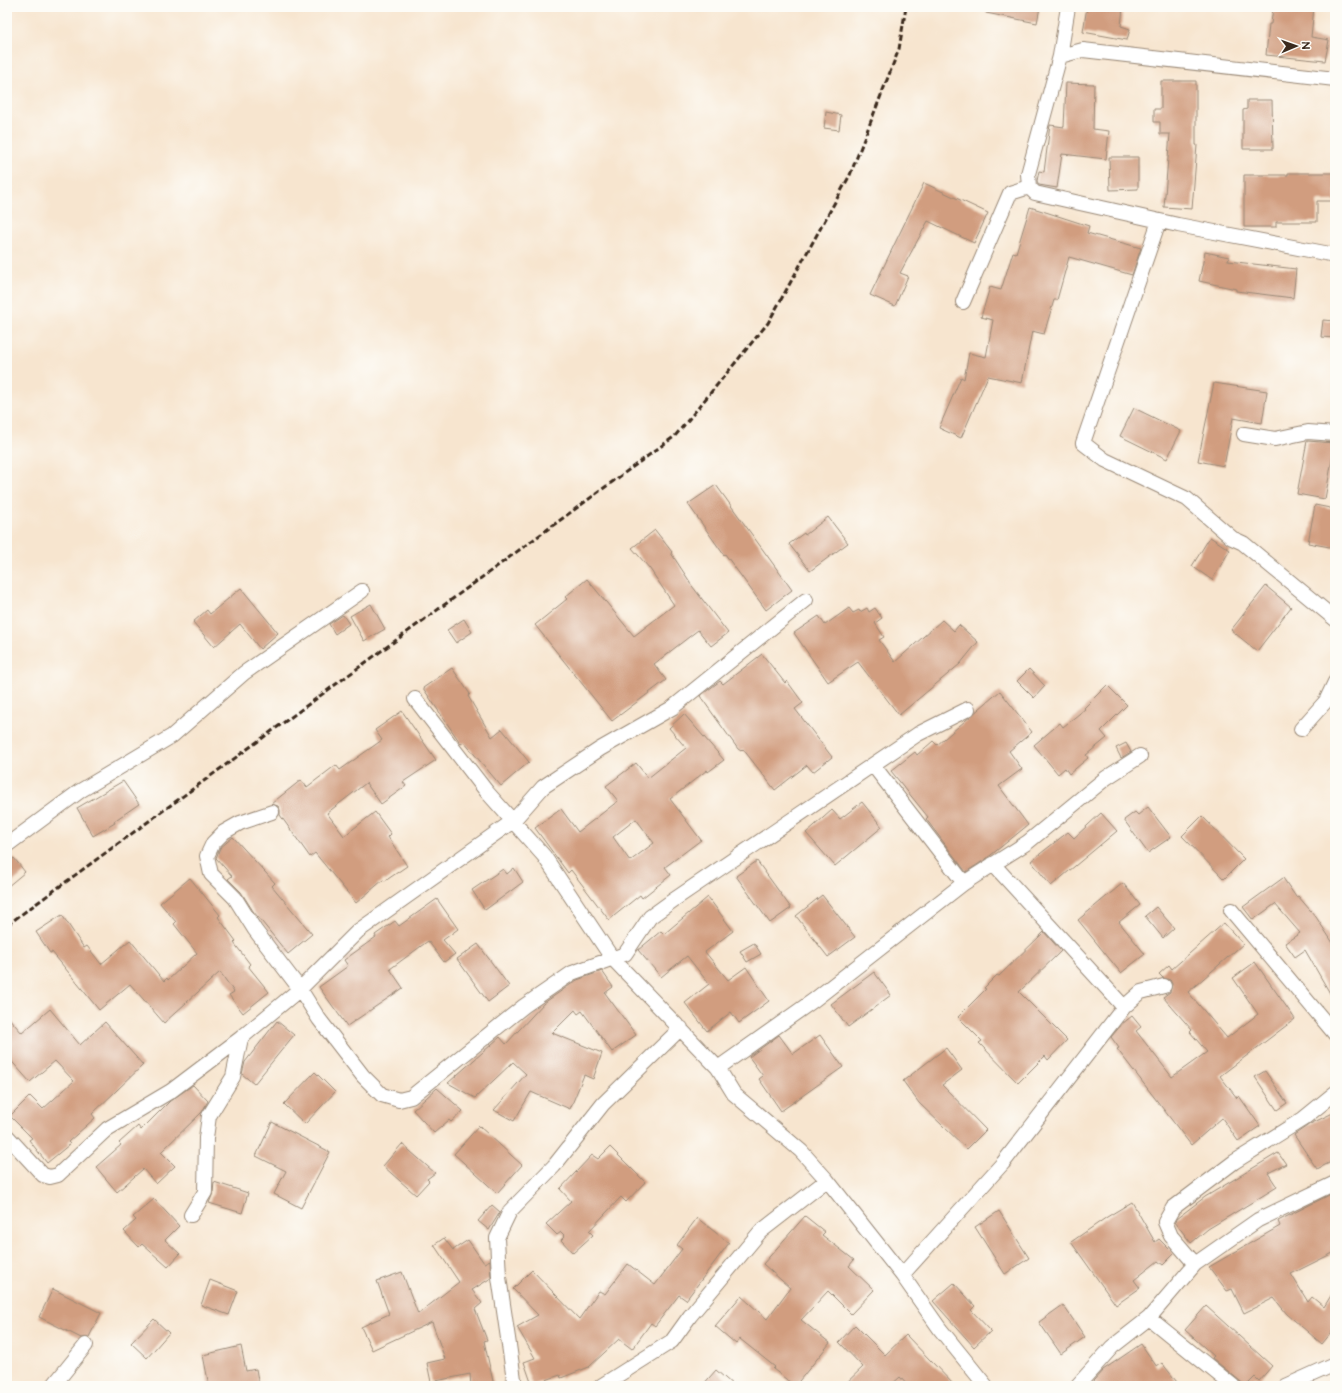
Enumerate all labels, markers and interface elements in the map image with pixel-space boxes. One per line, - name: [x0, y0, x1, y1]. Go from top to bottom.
- north arrow: [1276, 26, 1316, 66]
- text: N: [1298, 42, 1313, 49]

